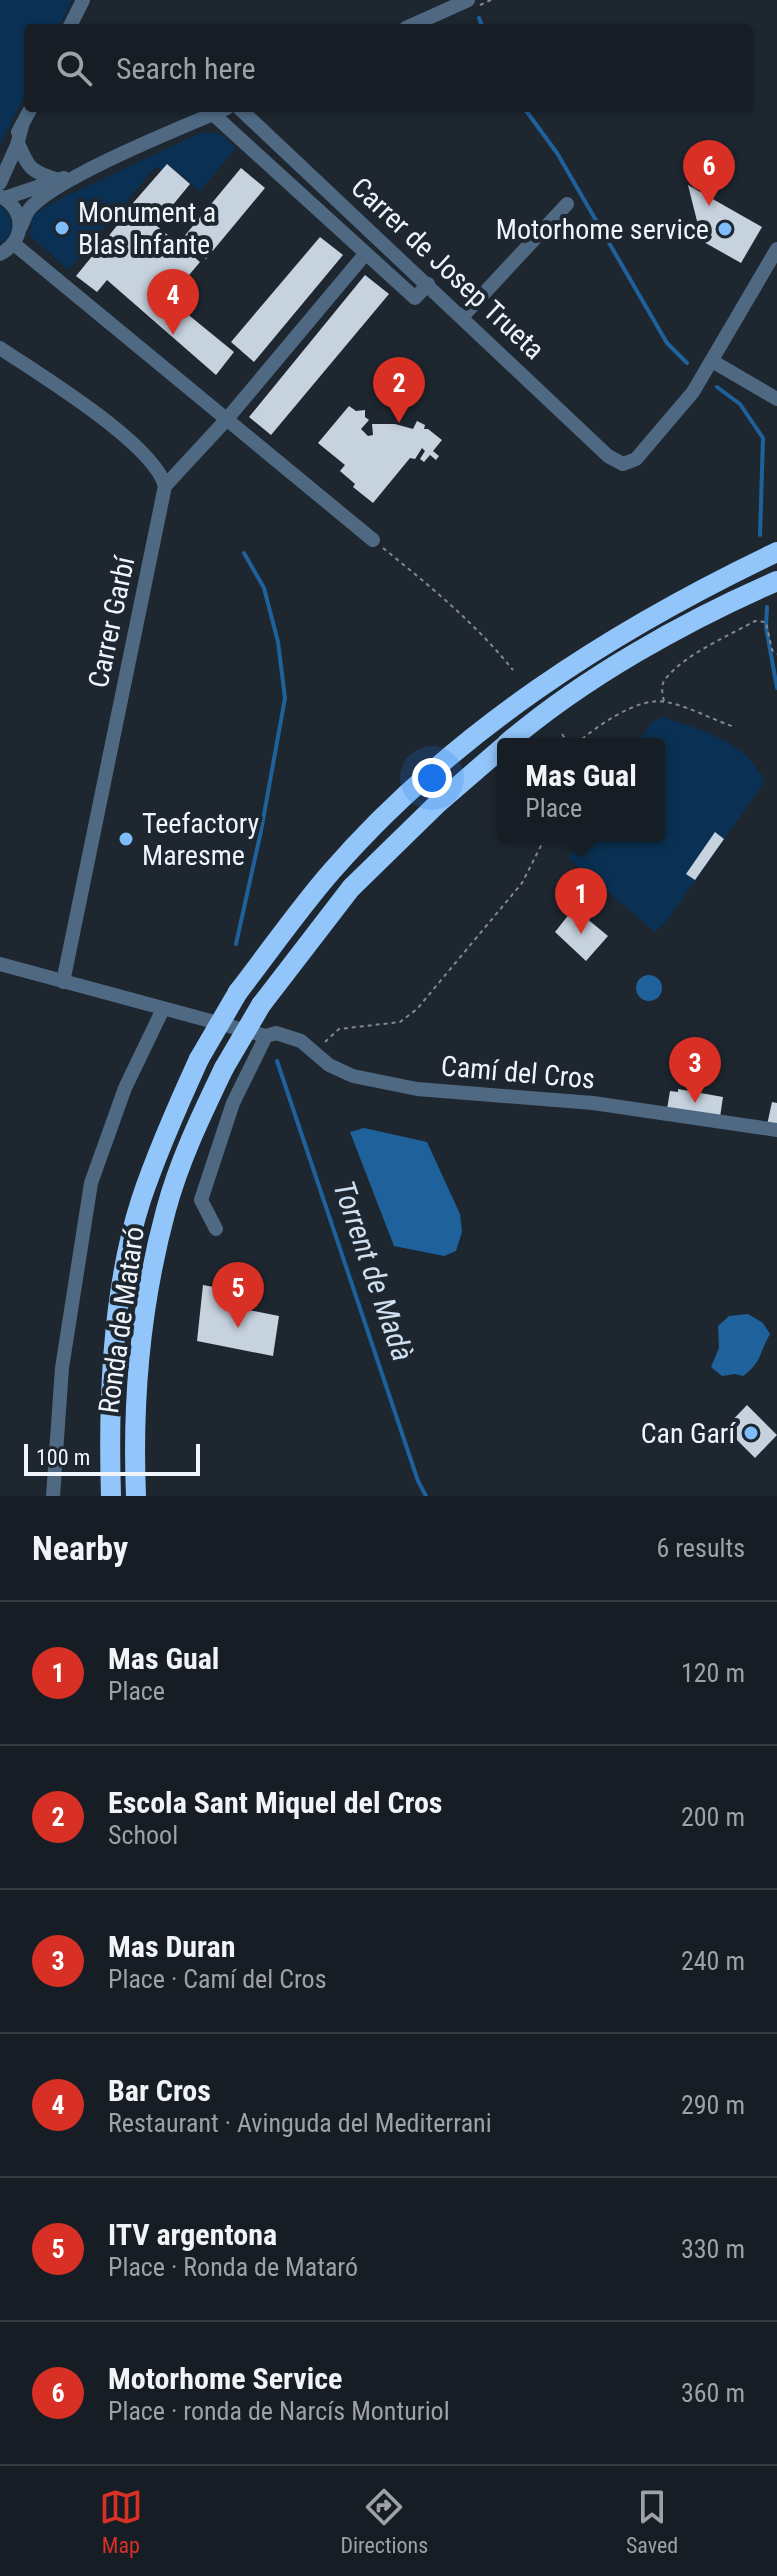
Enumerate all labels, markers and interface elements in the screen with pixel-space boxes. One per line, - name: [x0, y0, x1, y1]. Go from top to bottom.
- search box: [24, 24, 753, 112]
- icon: search: [52, 46, 96, 90]
- text: Search here: [116, 51, 256, 86]
- pin: 6: [683, 140, 735, 206]
- street label: Carrer de Josep Trueta: [345, 171, 551, 366]
- place label: Monument a Blas Infante: [78, 196, 216, 261]
- place label: Motorhome service: [496, 213, 709, 246]
- marker: Monument a Blas Infante: [53, 219, 71, 237]
- marker: Motorhome service: [716, 220, 734, 238]
- pin: 4: [147, 269, 199, 335]
- pin: 2: [373, 357, 425, 423]
- street label: Carrer Garbí: [82, 552, 142, 691]
- popup: [497, 738, 665, 842]
- your location: [412, 758, 452, 798]
- text: Mas Gual: [525, 758, 637, 793]
- text: Place: [525, 793, 582, 823]
- place label: Teefactory Maresme: [142, 807, 260, 872]
- marker: Teefactory Maresme: [117, 830, 135, 848]
- pin: 1: [555, 868, 607, 934]
- pin: 3: [669, 1037, 721, 1103]
- street label: Camí del Cros: [440, 1049, 596, 1096]
- water label: Torrent de Madà: [326, 1176, 421, 1365]
- street label: Ronda de Mataró: [92, 1225, 151, 1416]
- pin: 5: [212, 1262, 264, 1328]
- place label: Can Garí: [641, 1417, 736, 1450]
- marker: Can Garí: [742, 1424, 760, 1442]
- scale bar: [24, 1440, 200, 1476]
- text: 100 m: [36, 1445, 90, 1470]
- text: Nearby: [32, 1528, 128, 1568]
- text: 6 results: [656, 1533, 745, 1563]
- text: Mas Gual: [108, 1641, 219, 1676]
- text: 1: [51, 1658, 65, 1688]
- text: 120 m: [681, 1658, 745, 1688]
- text: Place: [108, 1676, 165, 1706]
- text: Escola Sant Miquel del Cros: [108, 1785, 442, 1820]
- text: 2: [51, 1802, 65, 1832]
- text: 200 m: [681, 1802, 745, 1832]
- text: School: [108, 1820, 178, 1850]
- text: Mas Duran: [108, 1929, 236, 1964]
- text: 3: [51, 1946, 65, 1976]
- text: 240 m: [681, 1946, 745, 1976]
- text: Place · Camí del Cros: [108, 1964, 327, 1994]
- text: Bar Cros: [108, 2073, 211, 2108]
- text: 4: [51, 2090, 65, 2120]
- text: 290 m: [681, 2090, 745, 2120]
- text: Restaurant · Avinguda del Mediterrani: [108, 2108, 492, 2138]
- text: ITV argentona: [108, 2217, 277, 2252]
- text: 5: [51, 2234, 65, 2264]
- text: 330 m: [681, 2234, 745, 2264]
- text: Place · Ronda de Mataró: [108, 2252, 358, 2282]
- text: Motorhome Service: [108, 2361, 342, 2396]
- text: 6: [51, 2378, 65, 2408]
- text: 360 m: [681, 2378, 745, 2408]
- text: Place · ronda de Narcís Monturiol: [108, 2396, 450, 2426]
- tab: Map: [99, 2485, 143, 2558]
- tab: Directions: [340, 2485, 428, 2558]
- tab: Saved: [626, 2485, 678, 2558]

